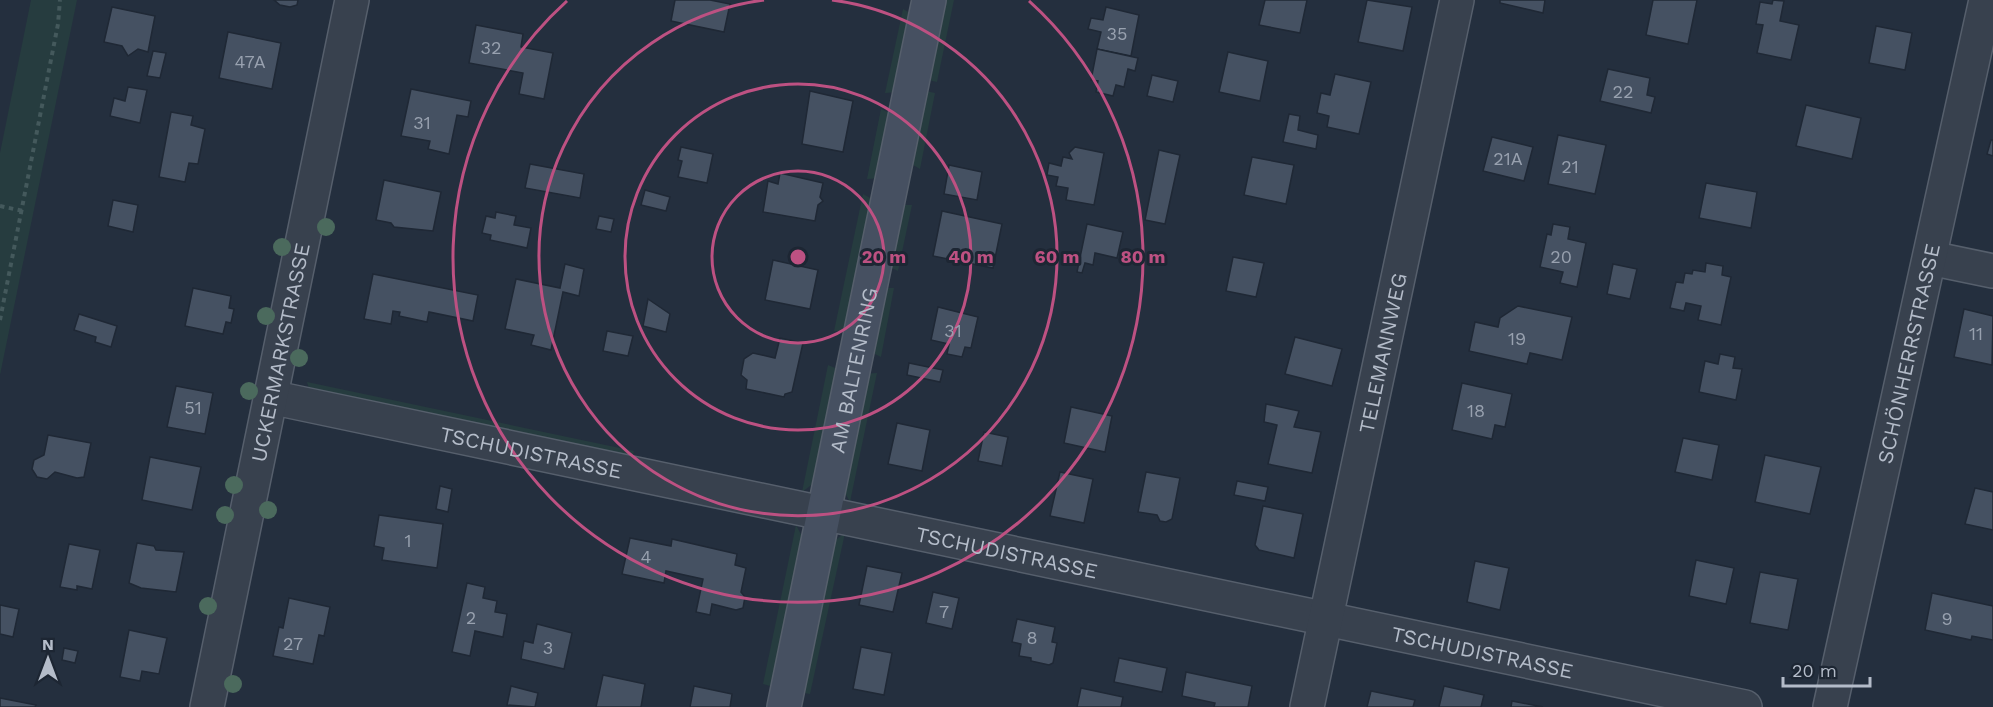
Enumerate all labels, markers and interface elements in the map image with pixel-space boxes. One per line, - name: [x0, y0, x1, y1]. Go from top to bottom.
- house number: 35: [1107, 23, 1127, 44]
- house number: 32: [481, 37, 502, 58]
- house number: 47A: [234, 51, 266, 72]
- house number: 22: [1613, 81, 1634, 102]
- house number: 31: [413, 112, 431, 133]
- house number: 21A: [1493, 148, 1523, 169]
- house number: 21: [1561, 156, 1579, 177]
- street label: UCKERMARKSTRASSE: [245, 241, 314, 464]
- street label: SCHÖNHERRSTRASSE: [1872, 241, 1944, 466]
- text: 20 m: [862, 246, 906, 267]
- text: 40 m: [948, 246, 994, 267]
- text: 60 m: [1035, 246, 1079, 267]
- text: 80 m: [1121, 246, 1165, 267]
- house number: 20: [1550, 246, 1572, 267]
- centre of rings: [788, 247, 808, 267]
- street label: TELEMANNWEG: [1353, 270, 1411, 435]
- street label: AM BALTENRING: [824, 285, 882, 455]
- house number: 31: [944, 320, 962, 341]
- house number: 11: [1969, 323, 1983, 344]
- house number: 19: [1508, 328, 1526, 349]
- house number: 51: [184, 397, 202, 418]
- house number: 18: [1467, 400, 1485, 421]
- street label: TSCHUDISTRASSE: [438, 421, 624, 483]
- street label: TSCHUDISTRASSE: [914, 521, 1100, 583]
- house number: 1: [404, 530, 412, 551]
- house number: 4: [641, 546, 652, 567]
- house number: 7: [939, 601, 949, 622]
- house number: 2: [466, 607, 476, 628]
- house number: 9: [1941, 608, 1953, 629]
- street label: TSCHUDISTRASSE: [1389, 621, 1576, 683]
- house number: 8: [1026, 627, 1038, 648]
- north arrow: [18, 629, 78, 689]
- house number: 27: [283, 633, 303, 654]
- text: N: [42, 635, 54, 654]
- house number: 3: [543, 637, 553, 658]
- scale bar: [1783, 650, 1870, 688]
- text: 20 m: [1792, 660, 1837, 681]

